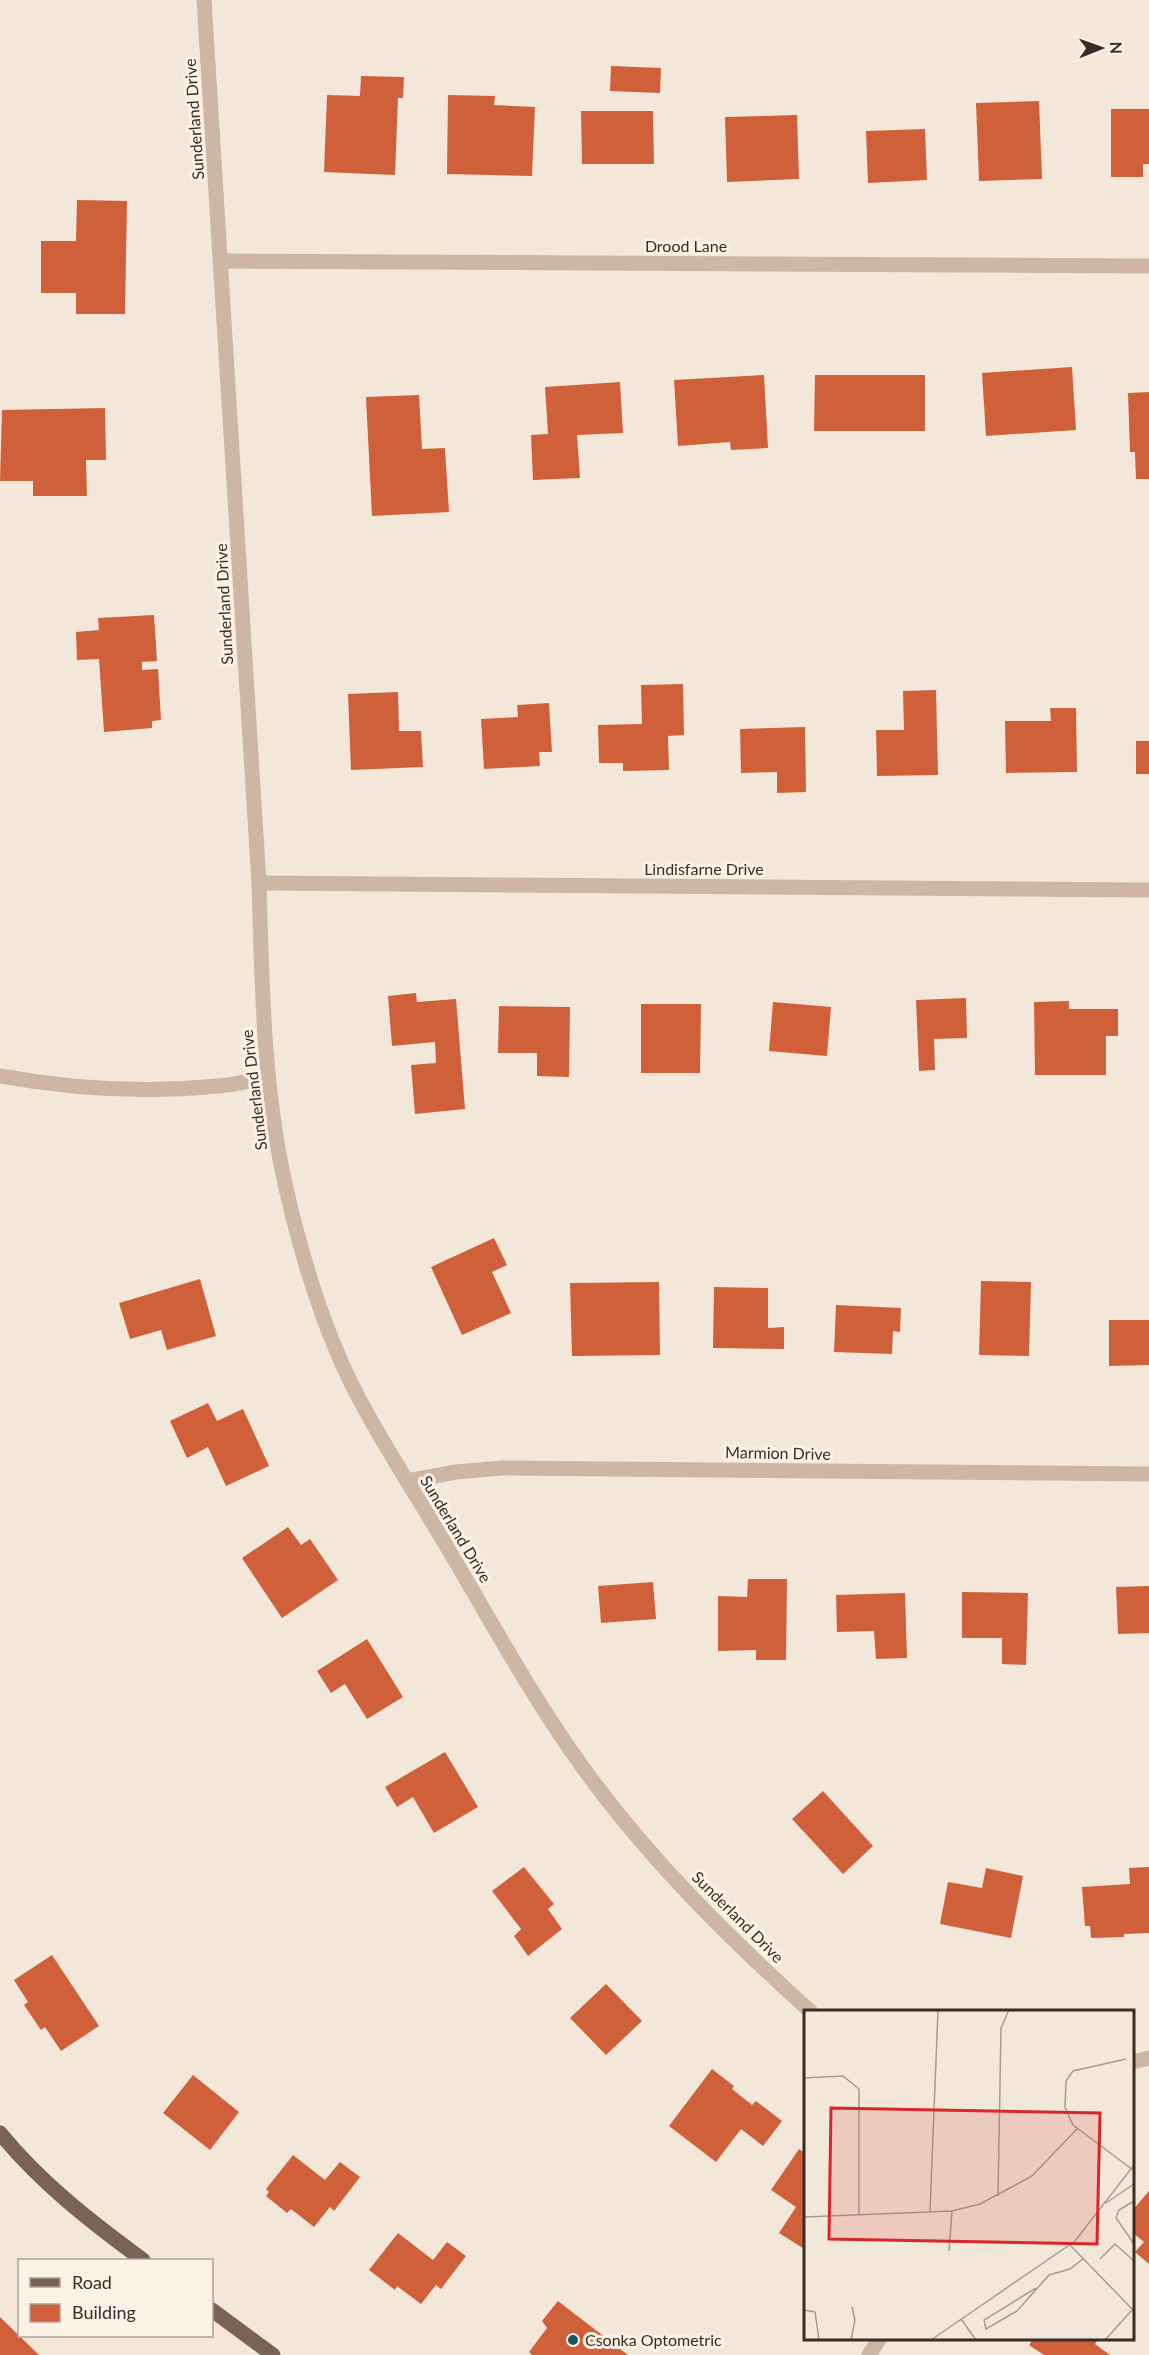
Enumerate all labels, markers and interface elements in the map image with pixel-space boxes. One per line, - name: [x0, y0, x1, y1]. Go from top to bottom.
- north arrow: [1071, 18, 1131, 78]
- text: N: [1107, 41, 1126, 54]
- street label: Sunderland Drive: [180, 58, 207, 180]
- street label: Drood Lane: [645, 236, 727, 255]
- street label: Sunderland Drive: [211, 543, 236, 665]
- street label: Lindisfarne Drive: [644, 859, 764, 878]
- street label: Sunderland Drive: [237, 1029, 270, 1152]
- street label: Marmion Drive: [725, 1442, 831, 1463]
- street label: Sunderland Drive: [417, 1472, 496, 1586]
- street label: Sunderland Drive: [689, 1867, 788, 1966]
- inset map: [804, 2010, 1134, 2340]
- legend: [18, 2259, 213, 2337]
- text: Road: [72, 2271, 112, 2293]
- text: Building: [72, 2301, 136, 2323]
- place label: Csonka Optometric: [585, 2330, 722, 2349]
- marker: Csonka Optometric: [566, 2333, 580, 2347]

